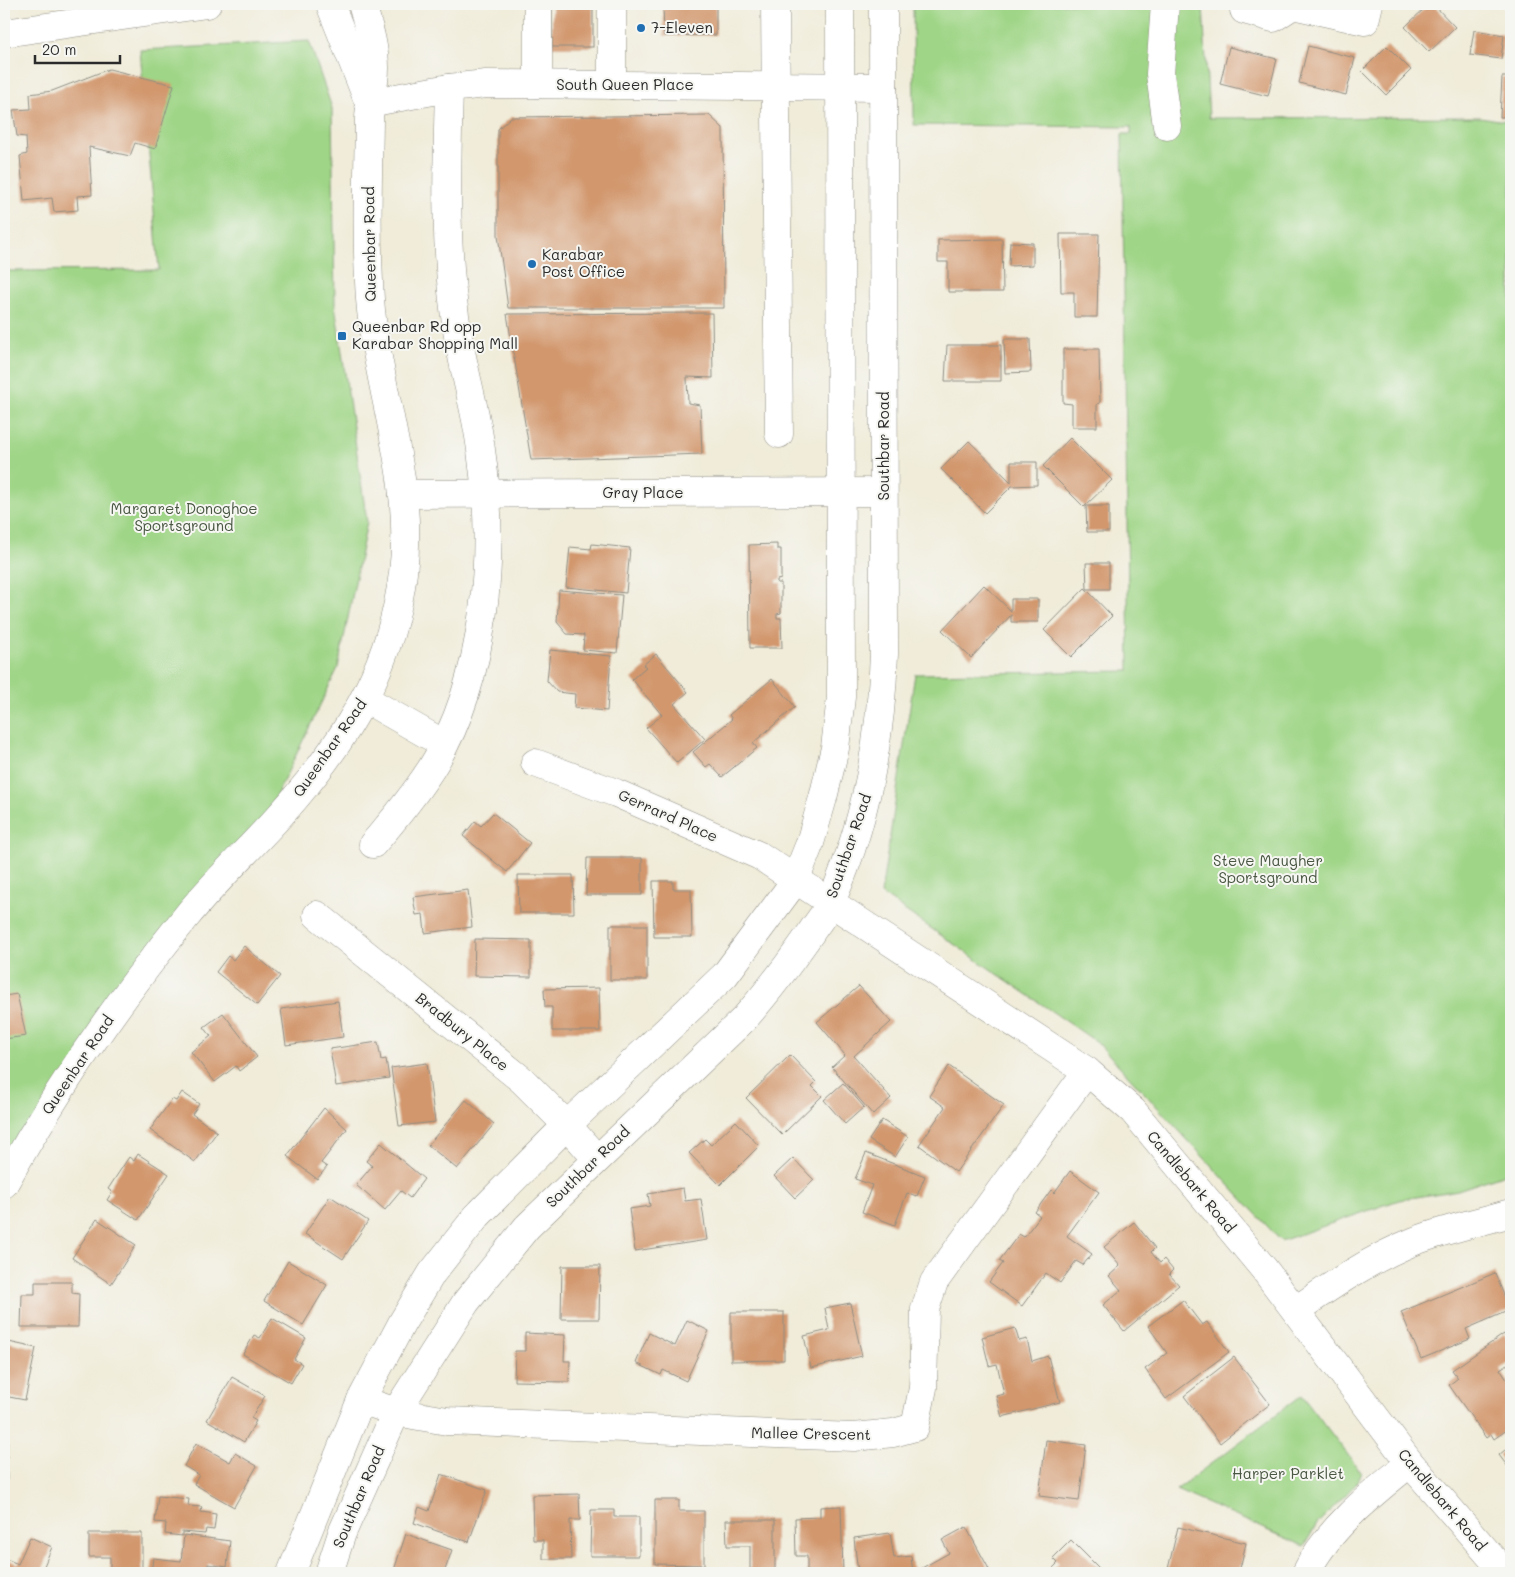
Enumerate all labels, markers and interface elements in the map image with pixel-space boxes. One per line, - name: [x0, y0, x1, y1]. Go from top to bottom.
- place label: 7-Eleven: [651, 17, 713, 37]
- marker: 7-Eleven: [635, 22, 647, 34]
- scale bar: [35, 32, 120, 64]
- text: 20 m: [42, 39, 76, 59]
- street label: South Queen Place: [556, 74, 694, 94]
- street label: Queenbar Road: [358, 186, 380, 302]
- place label: Karabar Post Office: [542, 244, 625, 281]
- marker: Karabar Post Office: [526, 258, 538, 270]
- place label: Queenbar Rd opp Karabar Shopping Mall: [352, 316, 518, 353]
- marker: Queenbar Rd opp Karabar Shopping Mall: [336, 330, 348, 342]
- street label: Southbar Road: [873, 391, 893, 501]
- street label: Gray Place: [602, 482, 684, 502]
- park label: Margaret Donoghoe Sportsground: [111, 498, 257, 535]
- street label: Queenbar Road: [288, 694, 370, 800]
- street label: Gerrard Place: [615, 784, 721, 846]
- street label: Southbar Road: [821, 791, 875, 901]
- park label: Steve Maugher Sportsground: [1213, 850, 1323, 887]
- street label: Bradbury Place: [412, 988, 513, 1075]
- street label: Queenbar Road: [37, 1011, 118, 1118]
- street label: Southbar Road: [541, 1121, 634, 1211]
- street label: Candlebark Road: [1143, 1126, 1240, 1237]
- street label: Mallee Crescent: [751, 1422, 871, 1444]
- street label: Southbar Road: [328, 1442, 389, 1551]
- street label: Candlebark Road: [1394, 1444, 1491, 1555]
- park label: Harper Parklet: [1232, 1463, 1344, 1483]

